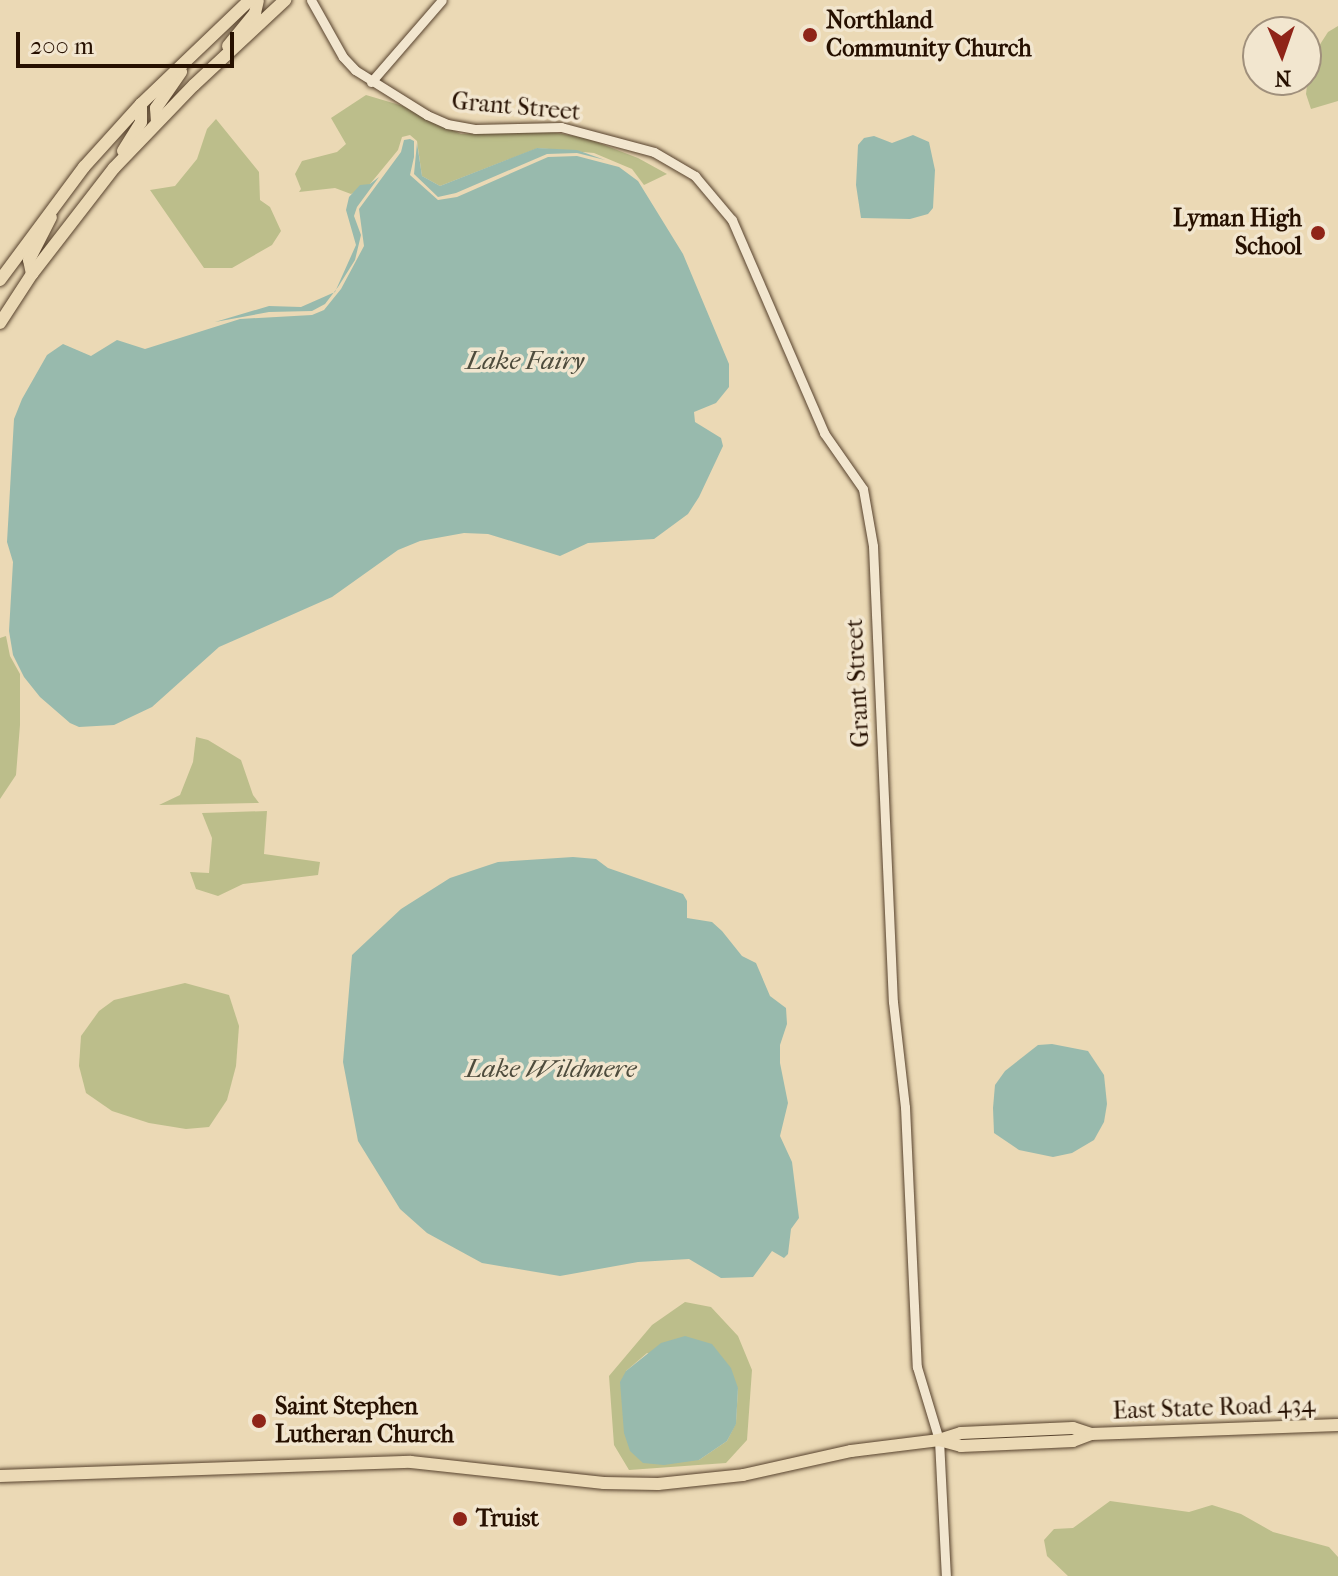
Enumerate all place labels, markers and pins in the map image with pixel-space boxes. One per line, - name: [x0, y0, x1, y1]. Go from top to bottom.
- place label: Northland Community Church: [826, 7, 1032, 63]
- marker: Northland Community Church: [801, 26, 819, 44]
- place label: Lyman High School: [1173, 205, 1302, 261]
- marker: Lyman High School: [1309, 224, 1327, 242]
- place label: Saint Stephen Lutheran Church: [275, 1393, 454, 1449]
- marker: Saint Stephen Lutheran Church: [250, 1412, 268, 1430]
- place label: Truist: [476, 1505, 539, 1533]
- marker: Truist: [451, 1510, 469, 1528]

